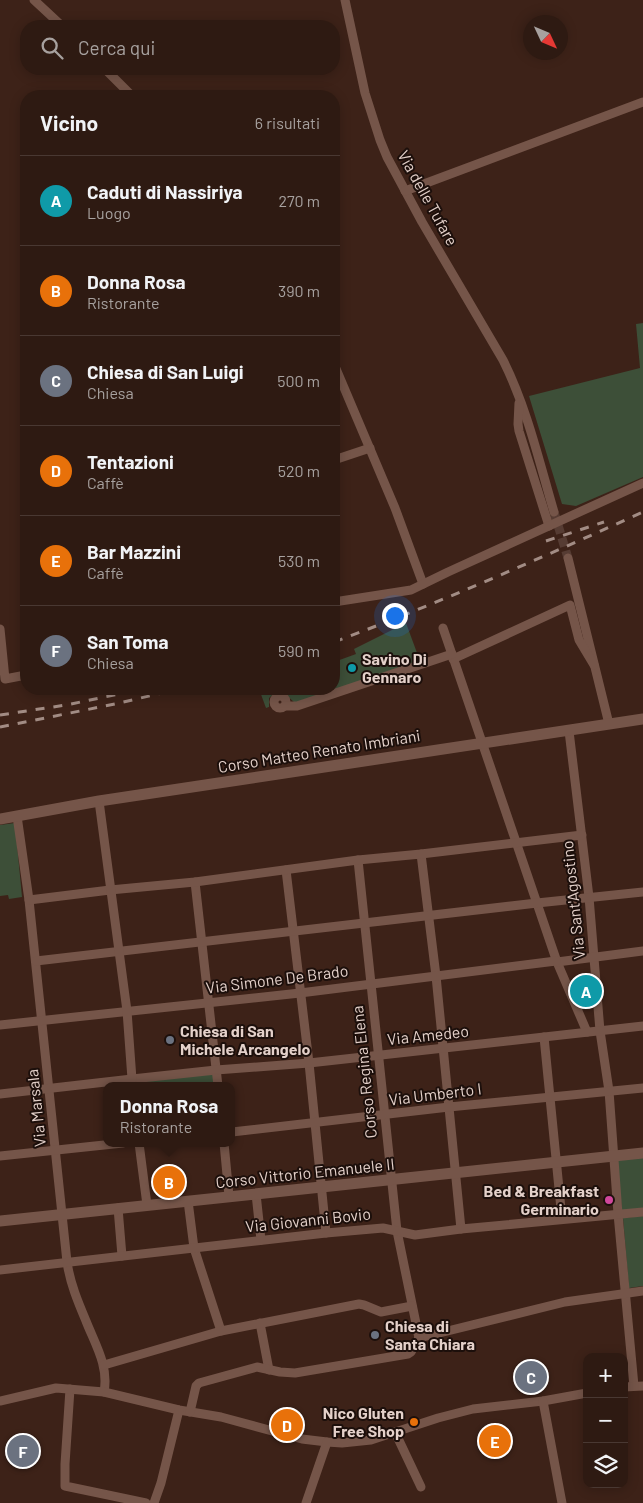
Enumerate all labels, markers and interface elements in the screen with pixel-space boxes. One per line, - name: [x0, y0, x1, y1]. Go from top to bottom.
- north arrow: [523, 15, 568, 60]
- search box: [20, 20, 340, 75]
- icon: search: [38, 34, 66, 62]
- text: Cerca qui: [78, 36, 155, 59]
- text: Vicino: [40, 110, 98, 135]
- text: 6 risultati: [255, 113, 320, 132]
- street label: Via delle Tufare: [394, 147, 462, 249]
- text: Caduti di Nassiriya: [87, 180, 243, 203]
- text: A: [51, 191, 61, 210]
- text: 270 m: [278, 191, 320, 210]
- text: Luogo: [87, 203, 131, 222]
- text: Donna Rosa: [87, 270, 186, 293]
- text: B: [51, 281, 61, 300]
- text: 390 m: [278, 281, 320, 300]
- text: Ristorante: [87, 293, 160, 312]
- text: Chiesa di San Luigi: [87, 360, 244, 383]
- text: C: [51, 371, 61, 390]
- text: 500 m: [277, 371, 320, 390]
- text: Chiesa: [87, 383, 134, 402]
- text: Tentazioni: [87, 450, 174, 473]
- text: D: [51, 461, 61, 480]
- text: 520 m: [278, 461, 320, 480]
- text: Caffè: [87, 473, 124, 492]
- text: Bar Mazzini: [87, 540, 181, 563]
- text: E: [51, 551, 61, 570]
- text: 530 m: [278, 551, 320, 570]
- text: Caffè: [87, 563, 124, 582]
- your location: [382, 603, 408, 629]
- text: San Toma: [87, 630, 168, 653]
- text: F: [52, 641, 60, 660]
- text: 590 m: [278, 641, 320, 660]
- place label: Savino Di Gennaro: [362, 649, 427, 686]
- text: Chiesa: [87, 653, 134, 672]
- marker: Savino Di Gennaro: [346, 662, 358, 674]
- street label: Corso Matteo Renato Imbriani: [216, 725, 421, 776]
- street label: Via Sant'Agostino: [557, 840, 588, 960]
- street label: Via Simone De Brado: [205, 960, 349, 997]
- pin: A: [570, 972, 602, 1010]
- street label: Corso Regina Elena: [347, 1005, 380, 1139]
- place label: Chiesa di San Michele Arcangelo: [180, 1021, 310, 1058]
- street label: Via Amedeo: [386, 1021, 470, 1048]
- marker: Chiesa di San Michele Arcangelo: [164, 1034, 176, 1046]
- street label: Via Marsala: [22, 1068, 49, 1148]
- street label: Via Umberto I: [387, 1078, 482, 1109]
- popup: [103, 1082, 235, 1147]
- text: Donna Rosa: [120, 1094, 218, 1117]
- text: Ristorante: [120, 1117, 192, 1136]
- street label: Corso Vittorio Emanuele II: [215, 1154, 395, 1191]
- pin: B: [153, 1163, 185, 1201]
- place label: Bed & Breakfast Germinario: [484, 1181, 599, 1218]
- marker: Bed & Breakfast Germinario: [603, 1194, 615, 1206]
- street label: Via Giovanni Bovio: [244, 1203, 372, 1236]
- place label: Chiesa di Santa Chiara: [385, 1316, 475, 1353]
- marker: Chiesa di Santa Chiara: [369, 1329, 381, 1341]
- map controls: [583, 1353, 628, 1488]
- button: +: [583, 1353, 628, 1398]
- pin: C: [515, 1358, 547, 1396]
- button: −: [583, 1398, 628, 1443]
- place label: Nico Gluten Free Shop: [323, 1403, 404, 1440]
- pin: D: [271, 1406, 303, 1444]
- marker: Nico Gluten Free Shop: [408, 1416, 420, 1428]
- pin: E: [479, 1422, 511, 1460]
- pin: F: [7, 1432, 39, 1470]
- button: layers: [583, 1443, 628, 1488]

